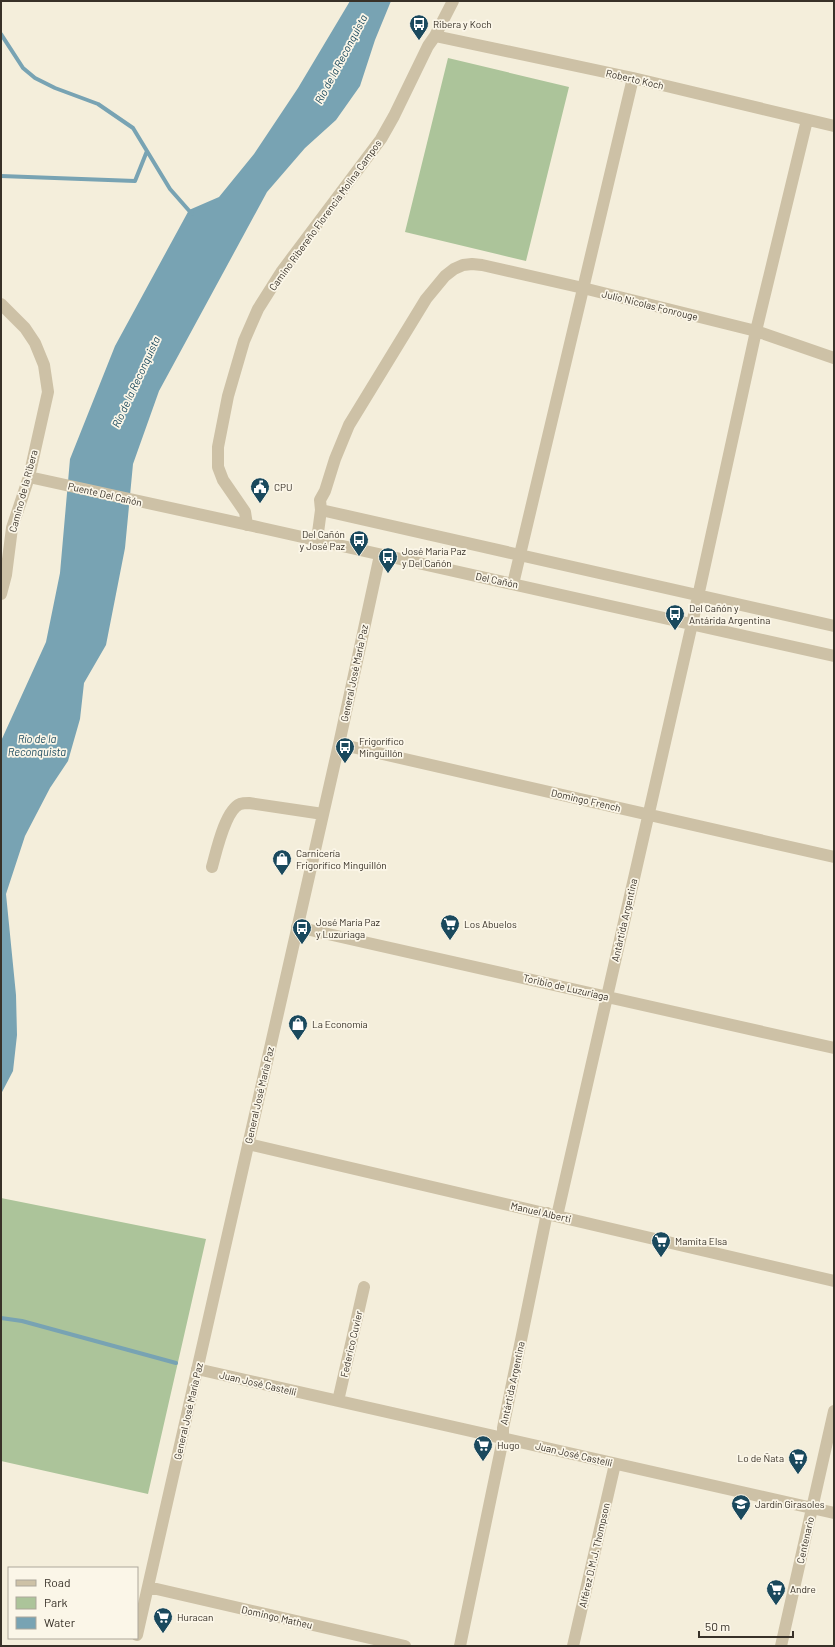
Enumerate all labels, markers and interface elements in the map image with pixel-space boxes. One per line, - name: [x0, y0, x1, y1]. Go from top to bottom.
- water label: Río de la Reconquista: [312, 12, 370, 106]
- bus stop icon: Ribera y Koch: [408, 13, 430, 41]
- place label: Ribera y Koch: [433, 18, 492, 30]
- street label: Roberto Koch: [605, 67, 665, 91]
- street label: Camino Ribereño Florencia Molina Campos: [266, 137, 384, 293]
- street label: Julio Nicolas Fonrouge: [601, 287, 699, 323]
- water label: Río de la Reconquista: [109, 334, 162, 429]
- street label: Camino de la Ribera: [6, 448, 40, 534]
- public building icon: CPU: [249, 476, 271, 504]
- street label: Puente Del Cañón: [67, 480, 143, 508]
- place label: CPU: [274, 481, 292, 493]
- place label: Del Cañón y José Paz: [300, 528, 346, 552]
- bus stop icon: Del Cañón y José Paz: [348, 529, 370, 557]
- place label: José María Paz y Del Cañón: [402, 545, 466, 569]
- bus stop icon: José María Paz y Del Cañón: [377, 546, 399, 574]
- street label: Del Cañón: [475, 570, 519, 590]
- place label: Del Cañón y Antárida Argentina: [689, 602, 770, 626]
- bus stop icon: Del Cañón y Antárida Argentina: [664, 603, 686, 631]
- street label: General José María Paz: [338, 623, 370, 723]
- water label: Río de la Reconquista: [8, 732, 66, 758]
- place label: Frigorífico Minguillón: [359, 735, 404, 759]
- bus stop icon: Frigorífico Minguillón: [334, 736, 356, 764]
- street label: Domingo French: [550, 786, 622, 814]
- place label: Carnicería Frigorífico Minguillón: [296, 847, 387, 871]
- shop icon: Carnicería Frigorífico Minguillón: [271, 848, 293, 876]
- street label: Antártida Argentina: [609, 877, 639, 963]
- supermarket icon: Los Abuelos: [439, 913, 461, 941]
- place label: José María Paz y Luzuriaga: [316, 916, 380, 940]
- bus stop icon: José María Paz y Luzuriaga: [291, 917, 313, 945]
- place label: Los Abuelos: [464, 918, 517, 930]
- street label: Toribio de Luzuriaga: [522, 971, 610, 1003]
- shop icon: La Economía: [287, 1013, 309, 1041]
- place label: La Economía: [312, 1018, 368, 1030]
- street label: General José María Paz: [242, 1045, 276, 1145]
- street label: Manuel Alberti: [510, 1199, 572, 1225]
- supermarket icon: Mamita Elsa: [650, 1230, 672, 1258]
- place label: Mamita Elsa: [675, 1235, 727, 1247]
- street label: Federico Cuvier: [338, 1309, 365, 1378]
- street label: Antártida Argentina: [497, 1340, 527, 1426]
- street label: General José María Paz: [171, 1361, 205, 1461]
- street label: Juan José Castelli: [218, 1368, 298, 1398]
- supermarket icon: Hugo: [472, 1434, 494, 1462]
- place label: Hugo: [497, 1439, 520, 1451]
- street label: Juan José Castelli: [534, 1439, 614, 1469]
- supermarket icon: Lo de Ñata: [787, 1447, 809, 1475]
- place label: Lo de Ñata: [738, 1452, 784, 1464]
- school or university icon: Jardín Girasoles: [730, 1493, 752, 1521]
- place label: Jardín Girasoles: [755, 1498, 825, 1510]
- street label: Alférez D.M.J. Thompson: [576, 1501, 612, 1609]
- street label: Centenario: [794, 1515, 816, 1565]
- legend: [8, 1567, 138, 1639]
- text: Road: [44, 1575, 71, 1589]
- supermarket icon: Andre: [765, 1578, 787, 1606]
- place label: Andre: [790, 1583, 816, 1595]
- text: Park: [44, 1595, 68, 1609]
- street label: Domingo Matheu: [240, 1603, 314, 1631]
- supermarket icon: Huracan: [152, 1606, 174, 1634]
- place label: Huracan: [177, 1611, 213, 1623]
- scale bar: [699, 1613, 793, 1639]
- text: Water: [44, 1615, 76, 1629]
- text: 50 m: [705, 1619, 730, 1633]

